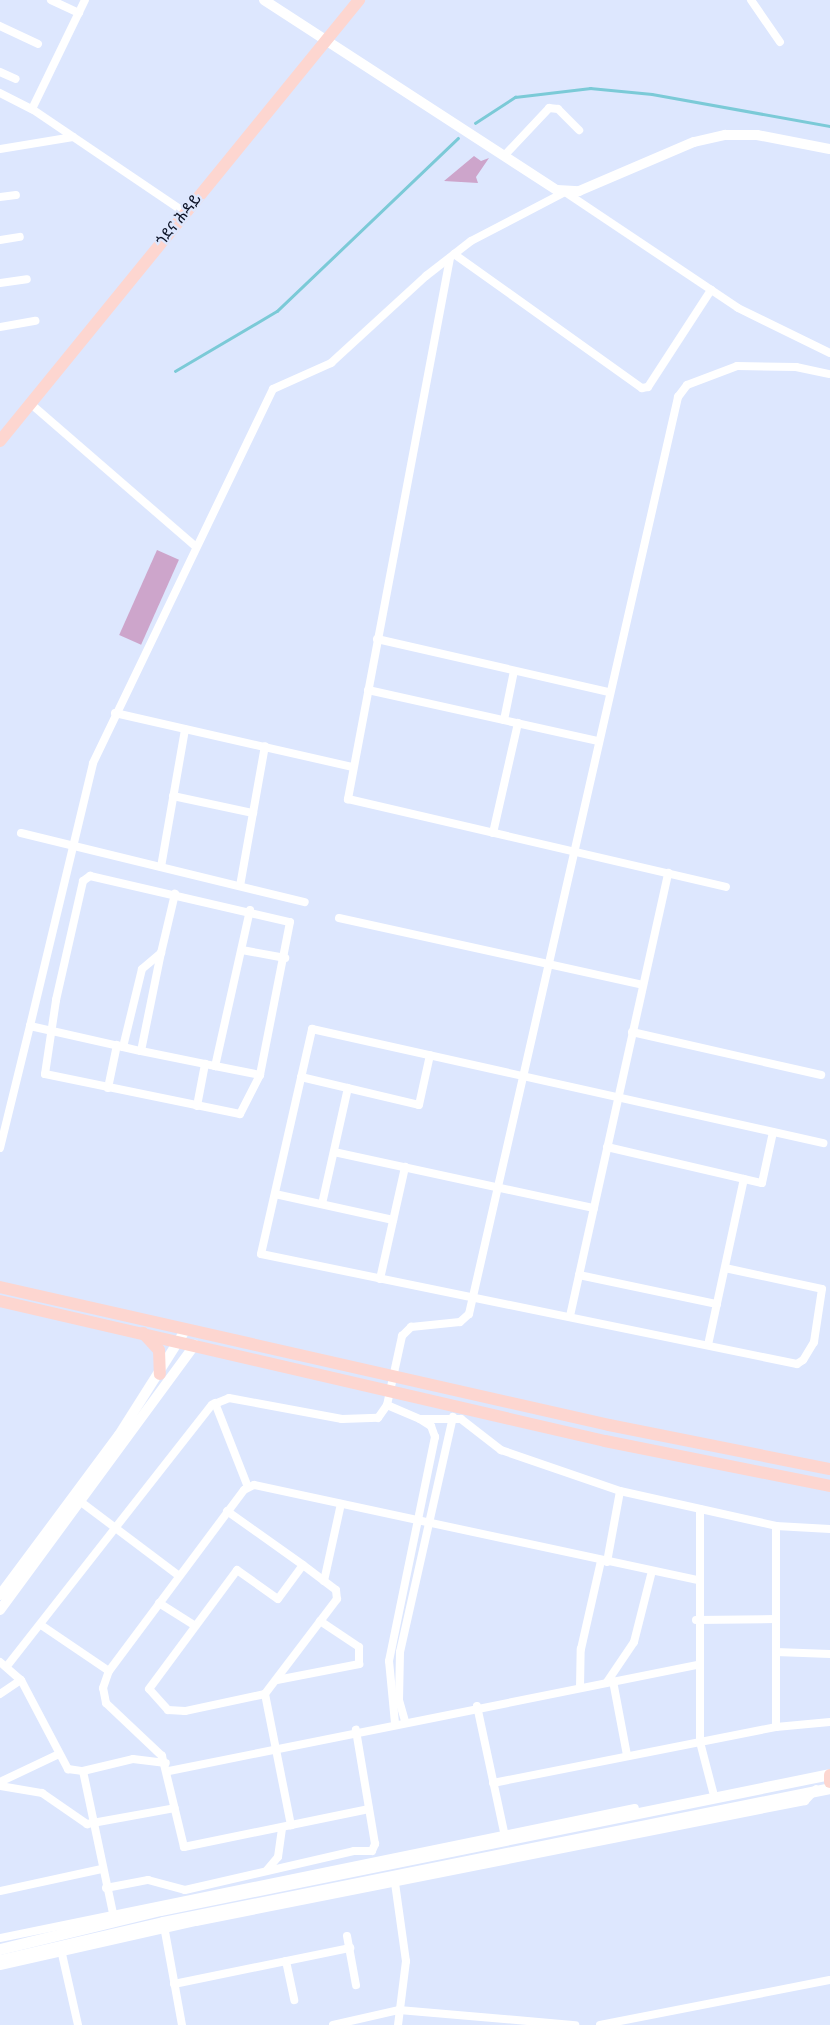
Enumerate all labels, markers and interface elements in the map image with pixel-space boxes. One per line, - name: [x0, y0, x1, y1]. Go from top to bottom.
- street label: ጎደና ሕዳይ: [153, 190, 205, 250]

